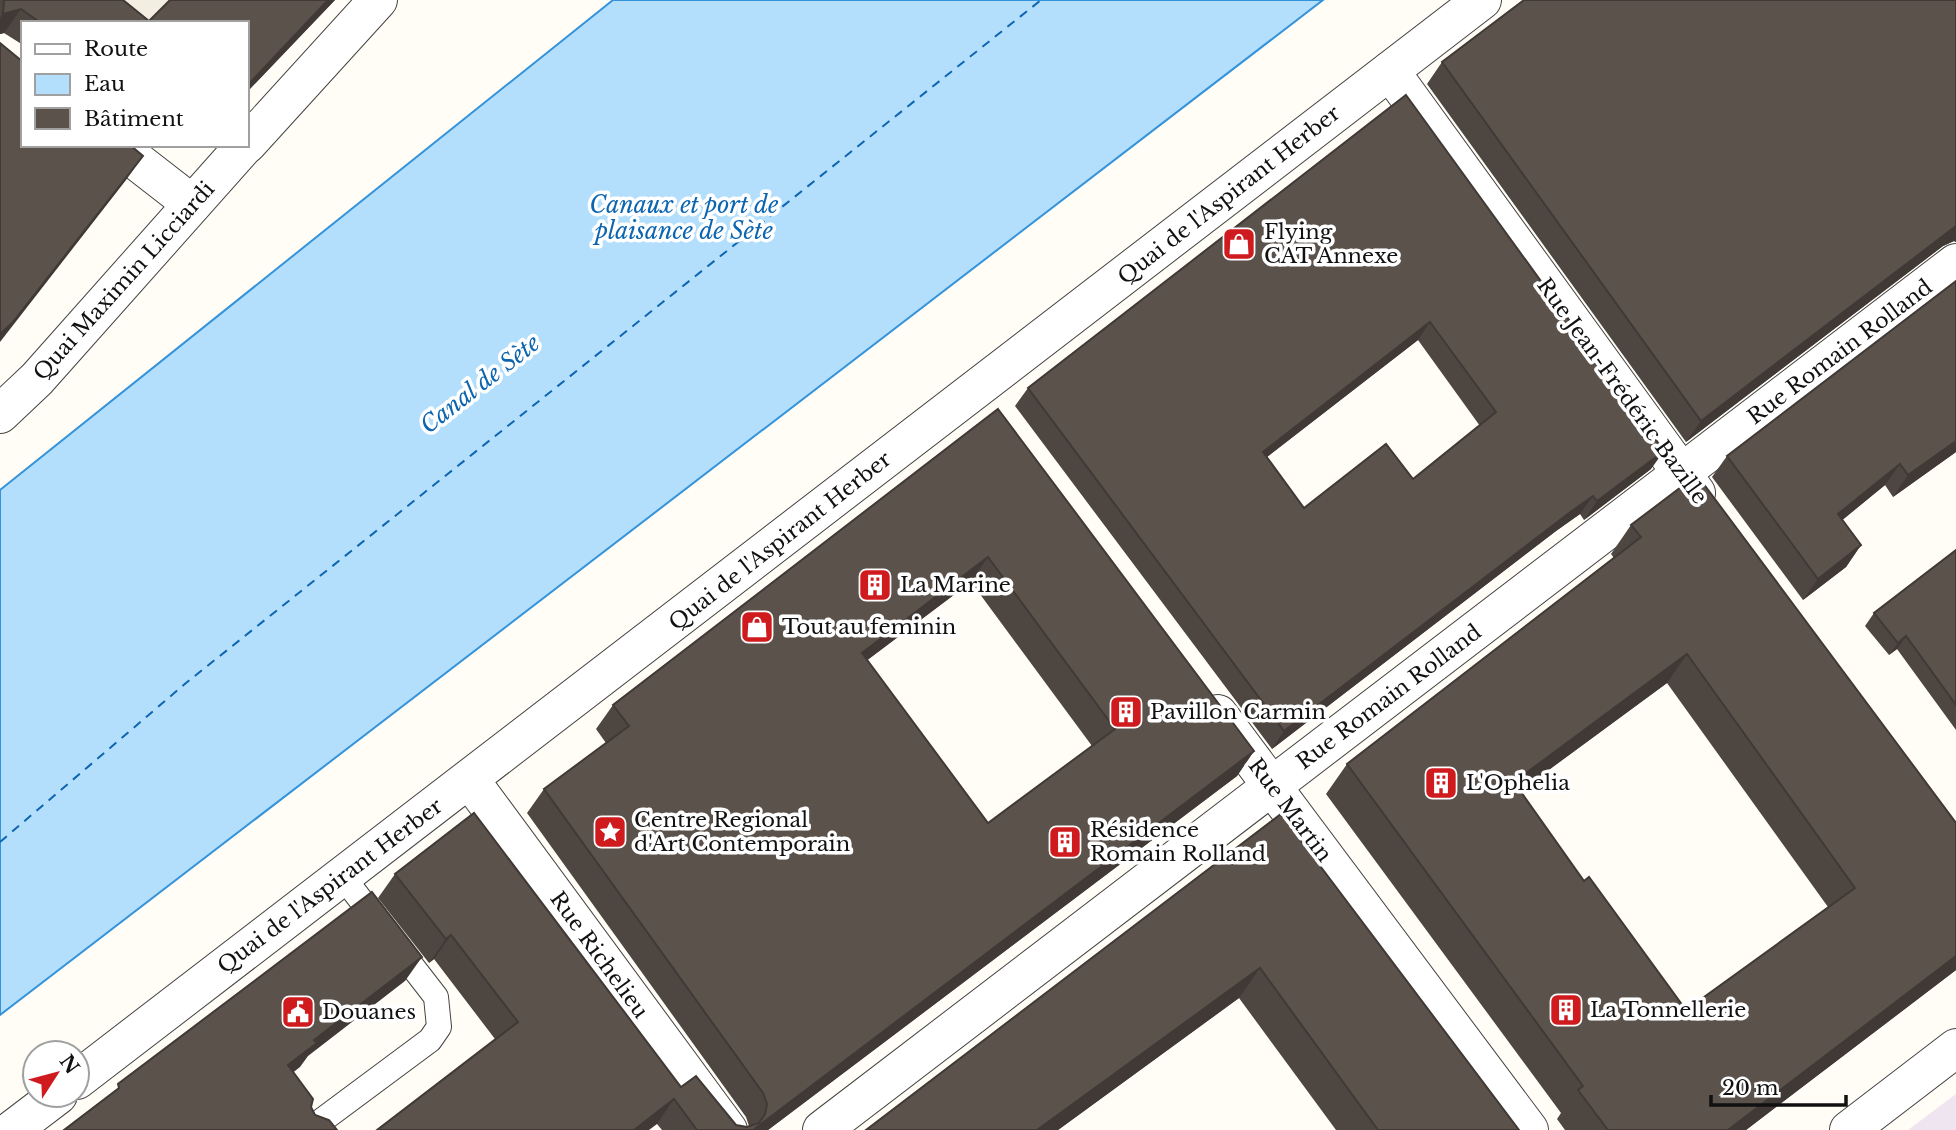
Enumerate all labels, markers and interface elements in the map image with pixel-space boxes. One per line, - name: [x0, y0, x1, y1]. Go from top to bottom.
- legend: [21, 21, 248, 147]
- text: Route: [84, 36, 148, 62]
- text: Eau: [84, 71, 125, 97]
- street label: Quai de l'Aspirant Herber: [1113, 100, 1345, 290]
- text: Bâtiment: [84, 106, 184, 132]
- street label: Quai Maximin Licciardi: [28, 176, 220, 386]
- water label: Canaux et port de plaisance de Sète: [589, 191, 779, 245]
- place label: Flying CAT Annexe: [1264, 219, 1398, 269]
- shop icon: Flying CAT Annexe: [1220, 225, 1258, 263]
- street label: Rue Jean-Frédéric Bazille: [1531, 273, 1713, 509]
- street label: Rue Romain Rolland: [1742, 274, 1938, 430]
- water label: Canal de Sète: [415, 328, 546, 439]
- street label: Quai de l'Aspirant Herber: [664, 446, 896, 636]
- building icon: La Marine: [856, 566, 894, 604]
- place label: La Marine: [900, 572, 1011, 598]
- shop icon: Tout au feminin: [738, 608, 776, 646]
- place label: Tout au feminin: [782, 614, 956, 640]
- street label: Rue Romain Rolland: [1291, 619, 1487, 775]
- building icon: Pavillon Carmin: [1107, 693, 1145, 731]
- place label: Pavillon Carmin: [1150, 699, 1326, 725]
- street label: Rue Martin: [1243, 753, 1337, 867]
- building icon: L'Ophelia: [1422, 764, 1460, 802]
- place label: L'Ophelia: [1466, 770, 1570, 796]
- street label: Quai de l'Aspirant Herber: [212, 793, 448, 979]
- place label: Centre Regional d'Art Contemporain: [634, 807, 850, 857]
- place icon: Centre Regional d'Art Contemporain: [591, 813, 629, 851]
- place label: Résidence Romain Rolland: [1090, 817, 1266, 867]
- building icon: Résidence Romain Rolland: [1046, 823, 1084, 861]
- street label: Rue Richelieu: [544, 887, 654, 1023]
- building icon: La Tonnellerie: [1547, 991, 1585, 1029]
- public building icon: Douanes: [279, 993, 317, 1031]
- place label: La Tonnellerie: [1590, 997, 1746, 1023]
- place label: Douanes: [322, 999, 416, 1025]
- north arrow: [21, 1039, 91, 1109]
- text: N: [55, 1050, 84, 1078]
- scale bar: [1711, 1064, 1846, 1108]
- text: 20 m: [1722, 1075, 1779, 1101]

